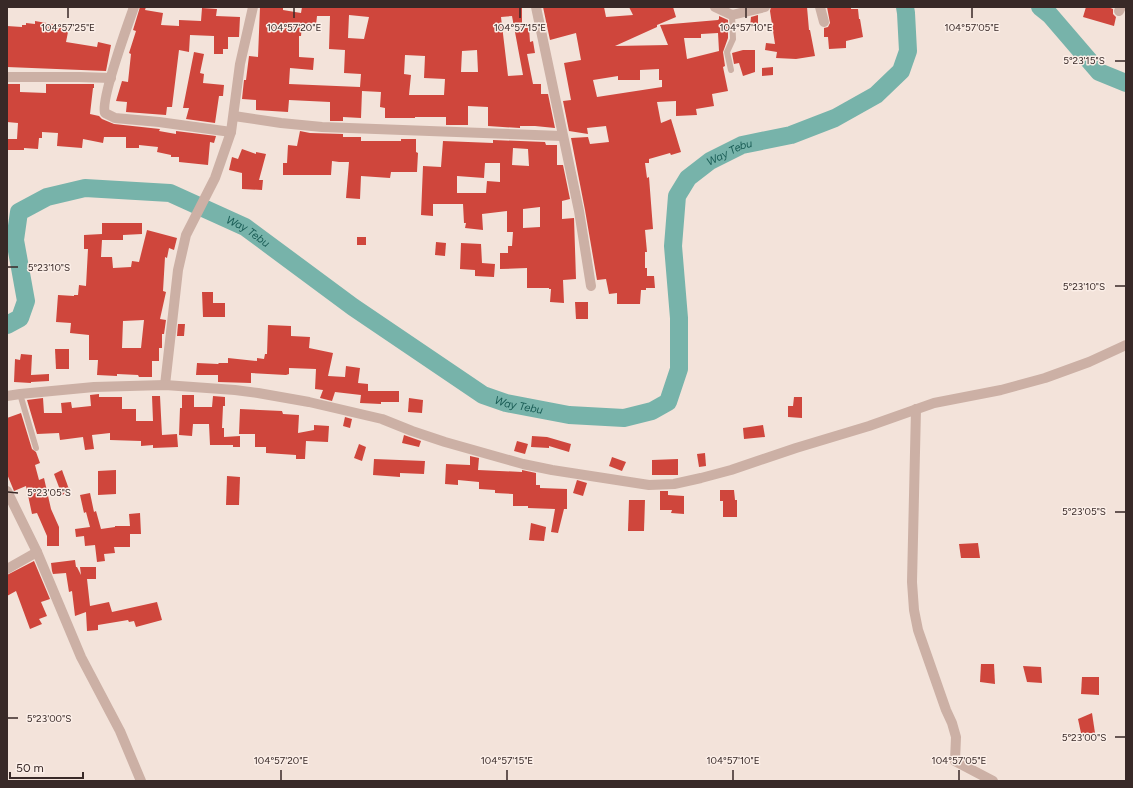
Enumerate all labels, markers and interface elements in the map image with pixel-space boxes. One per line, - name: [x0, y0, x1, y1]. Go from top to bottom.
- text: 104°57'25"E: [41, 21, 95, 34]
- text: 104°57'20"E: [267, 21, 321, 34]
- text: 104°57'15"E: [494, 21, 546, 34]
- text: 104°57'10"E: [719, 21, 773, 34]
- text: 104°57'05"E: [945, 21, 999, 34]
- text: 5°23'15"S: [1063, 54, 1105, 67]
- water label: Way Tebu: [704, 137, 753, 168]
- water label: Way Tebu: [224, 213, 272, 250]
- text: 5°23'10"S: [28, 261, 70, 274]
- text: 5°23'10"S: [1063, 280, 1105, 293]
- water label: Way Tebu: [493, 393, 544, 416]
- text: 5°23'05"S: [27, 486, 71, 499]
- text: 5°23'05"S: [1062, 505, 1106, 518]
- text: 5°23'00"S: [27, 712, 71, 725]
- text: 5°23'00"S: [1062, 731, 1106, 744]
- scale bar: [10, 754, 83, 780]
- text: 104°57'20"E: [254, 754, 308, 767]
- text: 104°57'15"E: [481, 754, 533, 767]
- text: 104°57'10"E: [706, 754, 760, 767]
- text: 104°57'05"E: [932, 754, 986, 767]
- text: 50 m: [16, 761, 44, 775]

